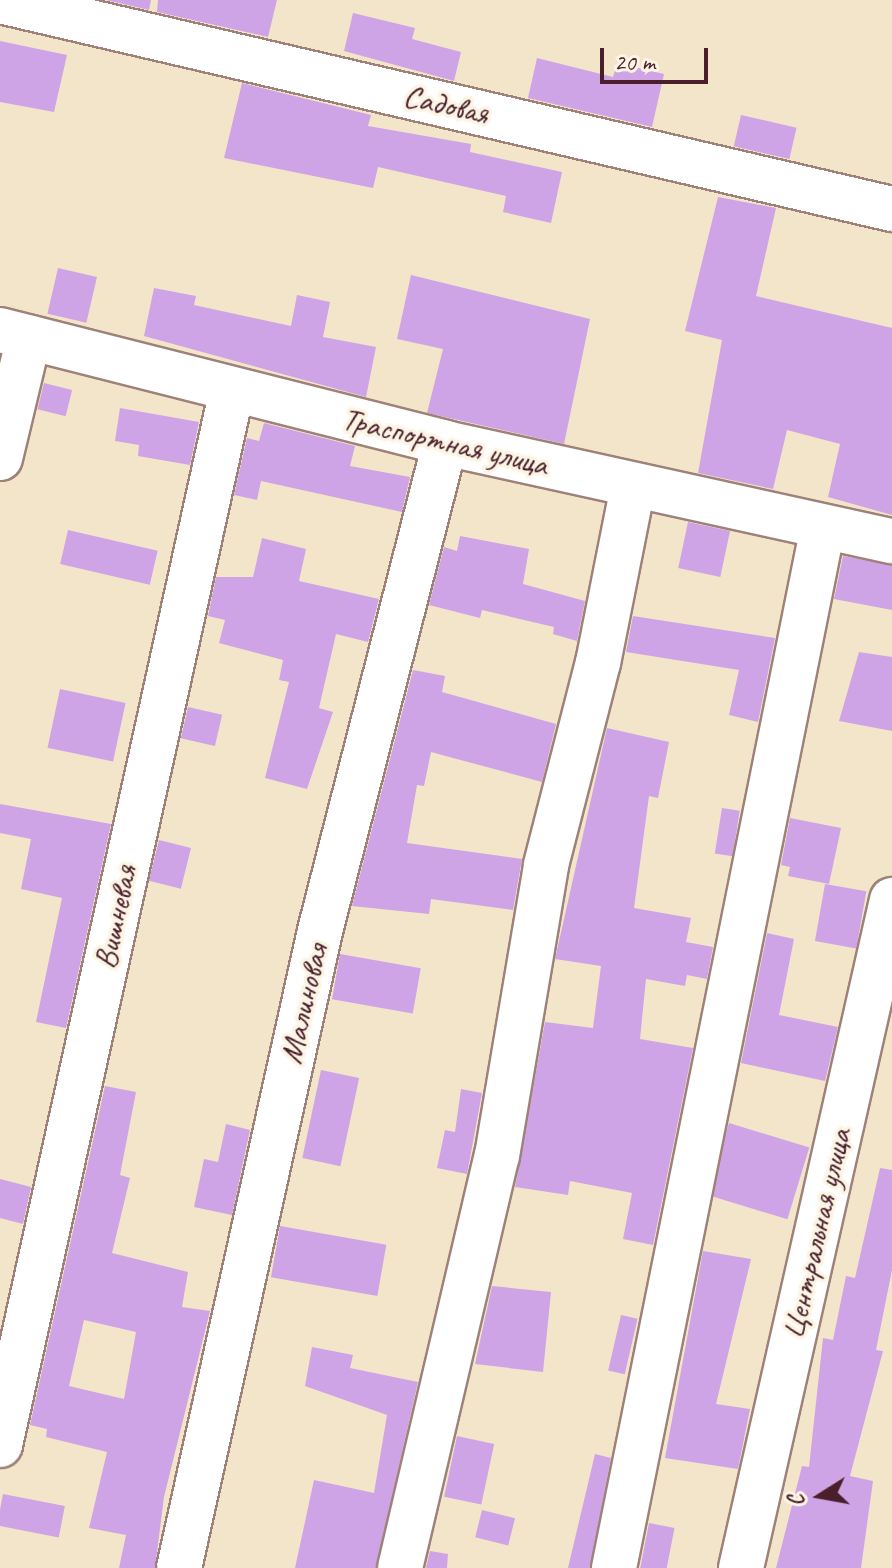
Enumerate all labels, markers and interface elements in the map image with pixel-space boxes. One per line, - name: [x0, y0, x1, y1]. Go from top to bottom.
- scale bar: [604, 32, 712, 82]
- text: 20 m: [614, 47, 655, 77]
- street label: Садовая: [400, 77, 492, 133]
- street label: Траспортная улица: [338, 400, 552, 484]
- street label: Вишневая: [86, 862, 146, 972]
- street label: Малиновая: [272, 941, 336, 1067]
- street label: Центральная улица: [774, 1124, 860, 1344]
- north arrow: [780, 1456, 860, 1536]
- text: С: [782, 1493, 811, 1509]

